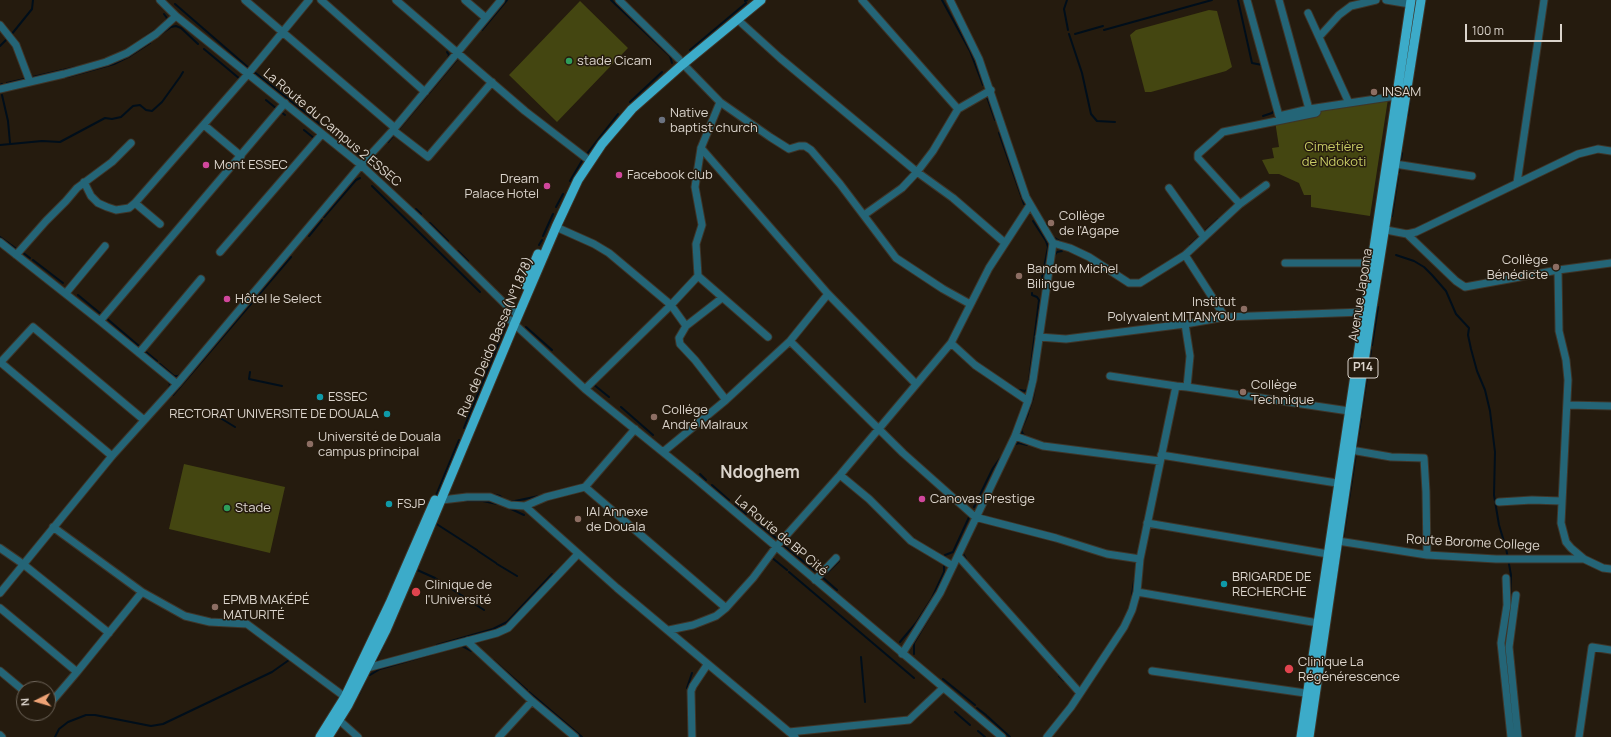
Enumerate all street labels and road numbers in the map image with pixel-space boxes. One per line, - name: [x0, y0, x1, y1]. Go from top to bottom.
- street label: La Route du Campus 2 ESSEC: [260, 66, 404, 190]
- street label: Avenue Japoma: [1346, 247, 1376, 343]
- street label: Rue de Deido Bassa(N°1.878): [455, 254, 537, 420]
- road number: P14: [1348, 358, 1378, 378]
- street label: La Route de BP Cité: [731, 493, 831, 579]
- street label: Route Borome College: [1406, 532, 1540, 554]

